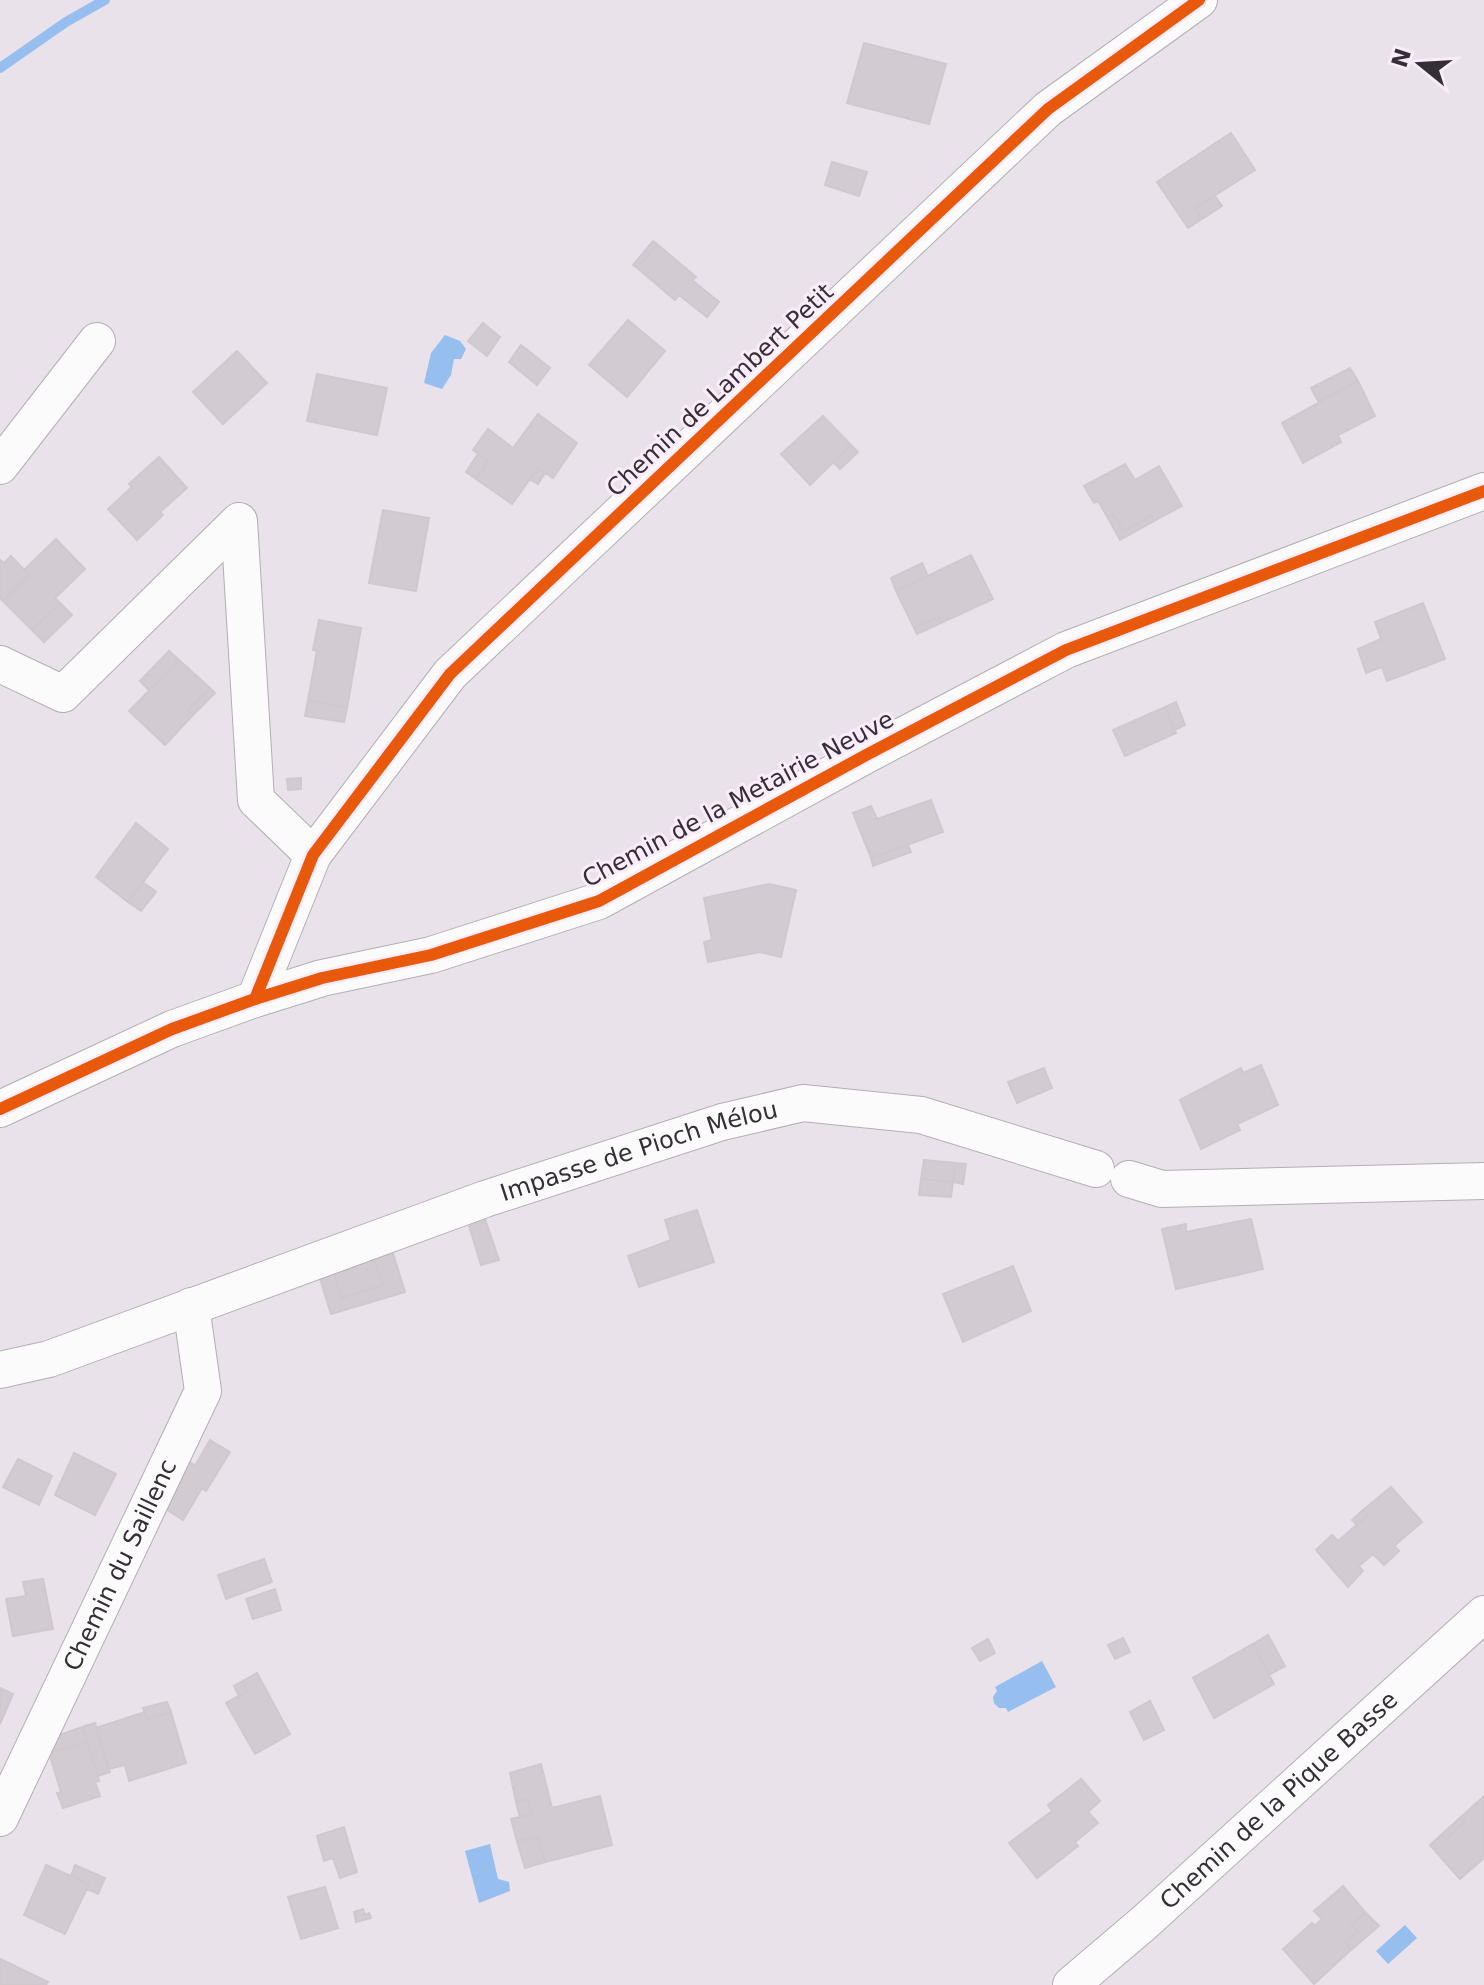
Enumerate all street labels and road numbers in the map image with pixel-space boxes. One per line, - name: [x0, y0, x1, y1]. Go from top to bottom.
- street label: Chemin de Lambert Petit: [601, 278, 839, 502]
- street label: Chemin de la Metairie Neuve: [578, 705, 898, 893]
- street label: Impasse de Pioch Mélou: [497, 1095, 780, 1207]
- street label: Chemin du Saillenc: [58, 1455, 182, 1675]
- street label: Chemin de la Pique Basse: [1154, 1686, 1403, 1915]

